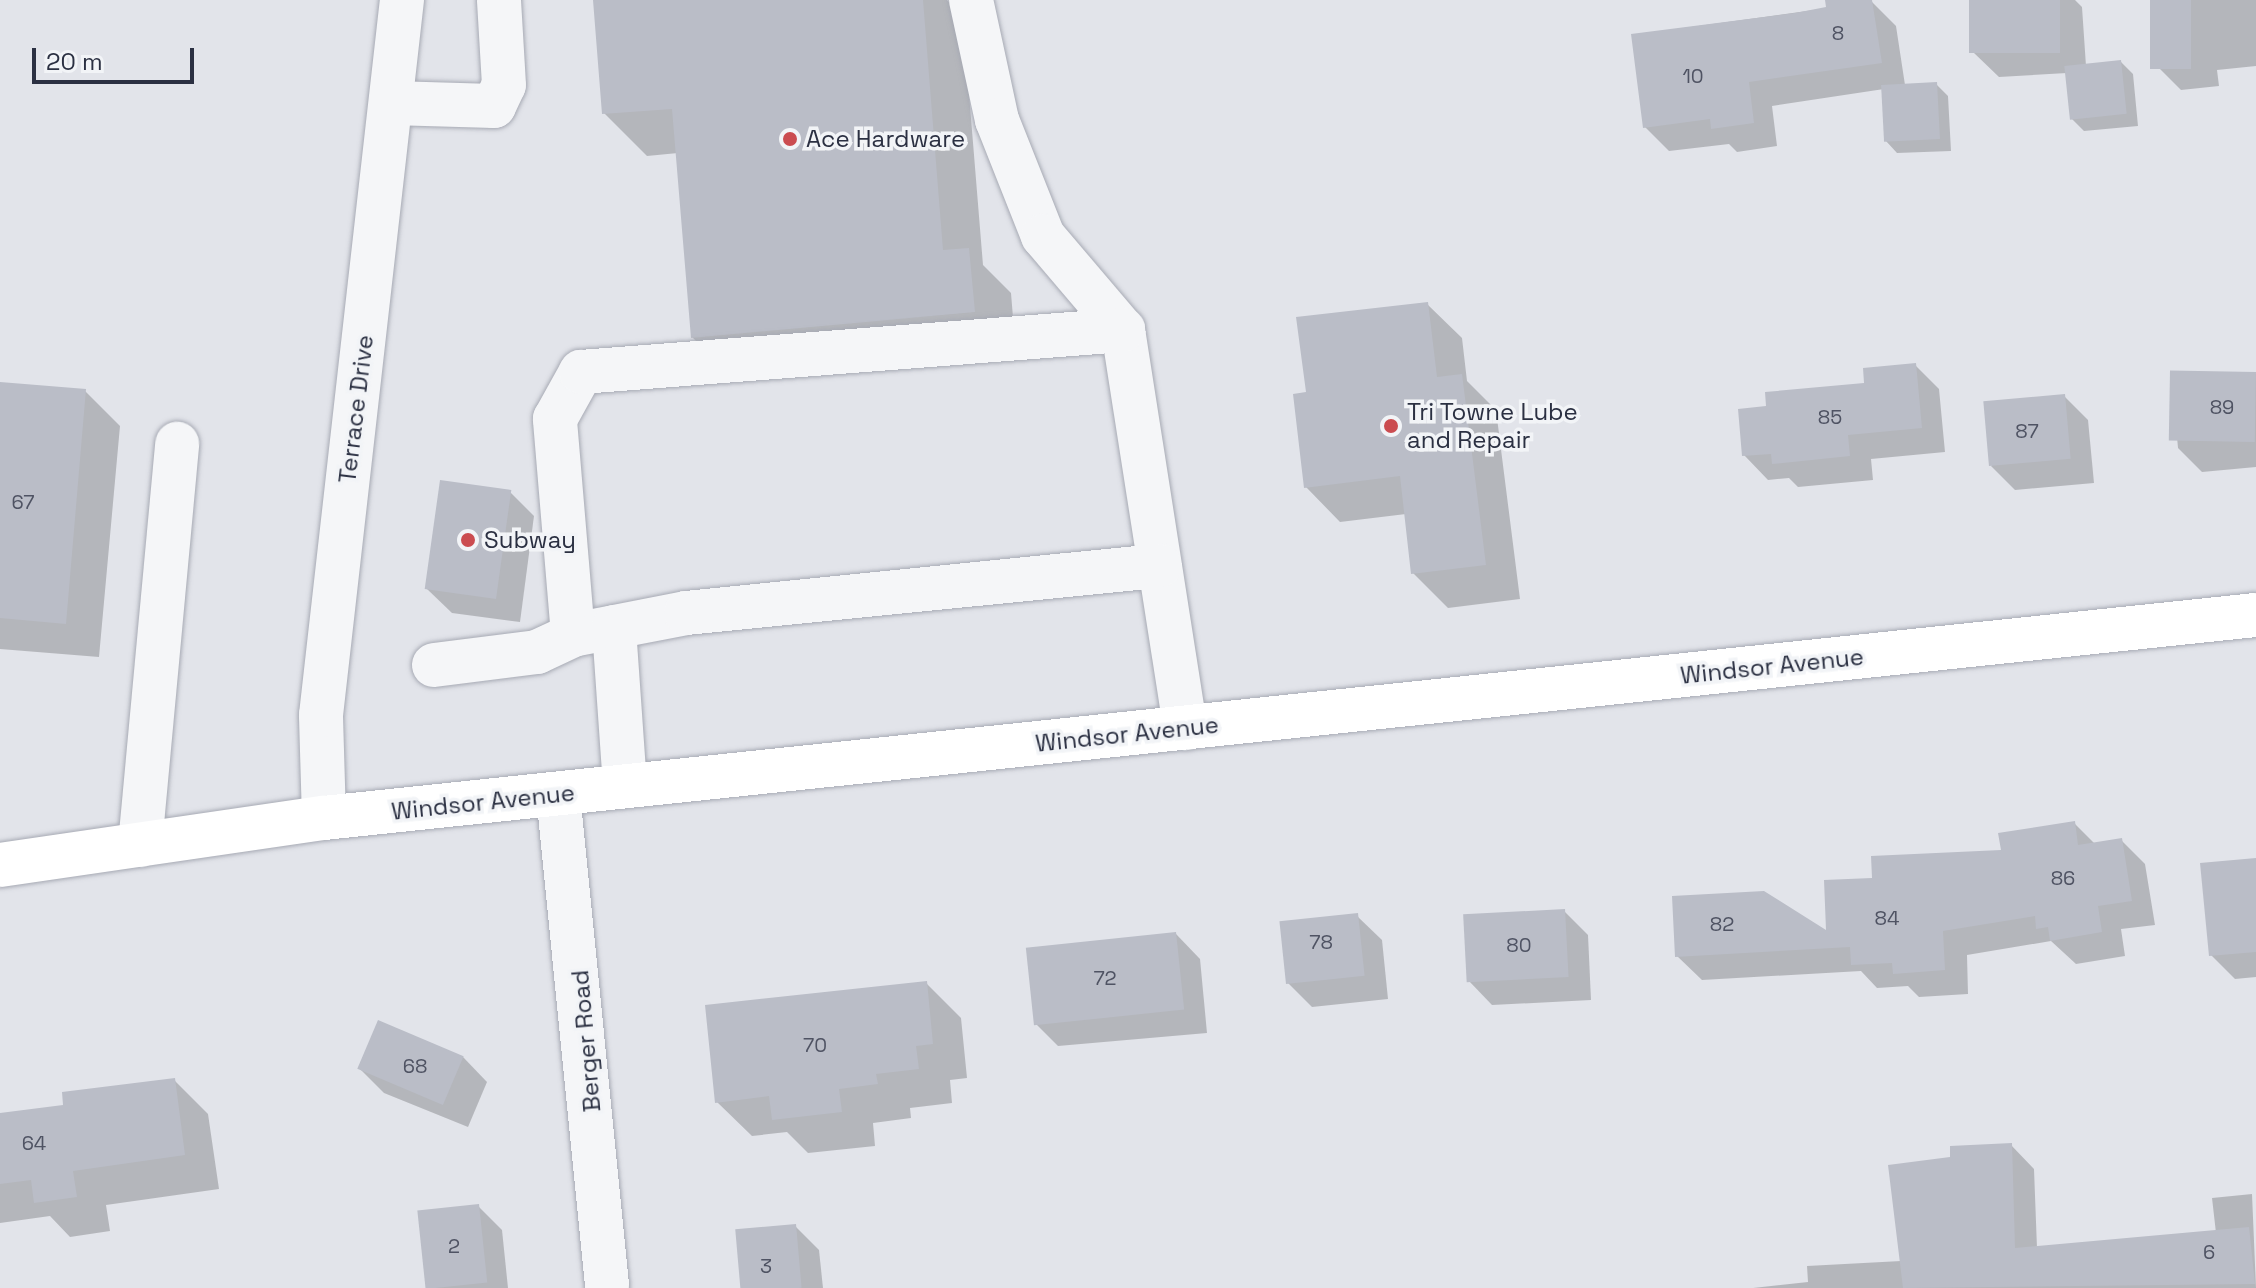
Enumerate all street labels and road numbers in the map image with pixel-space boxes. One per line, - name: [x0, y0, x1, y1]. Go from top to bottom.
- street label: Terrace Drive: [333, 333, 379, 485]
- street label: Windsor Avenue: [1679, 642, 1865, 690]
- street label: Windsor Avenue: [1034, 710, 1220, 758]
- street label: Windsor Avenue: [390, 778, 576, 826]
- street label: Berger Road: [565, 969, 607, 1113]

